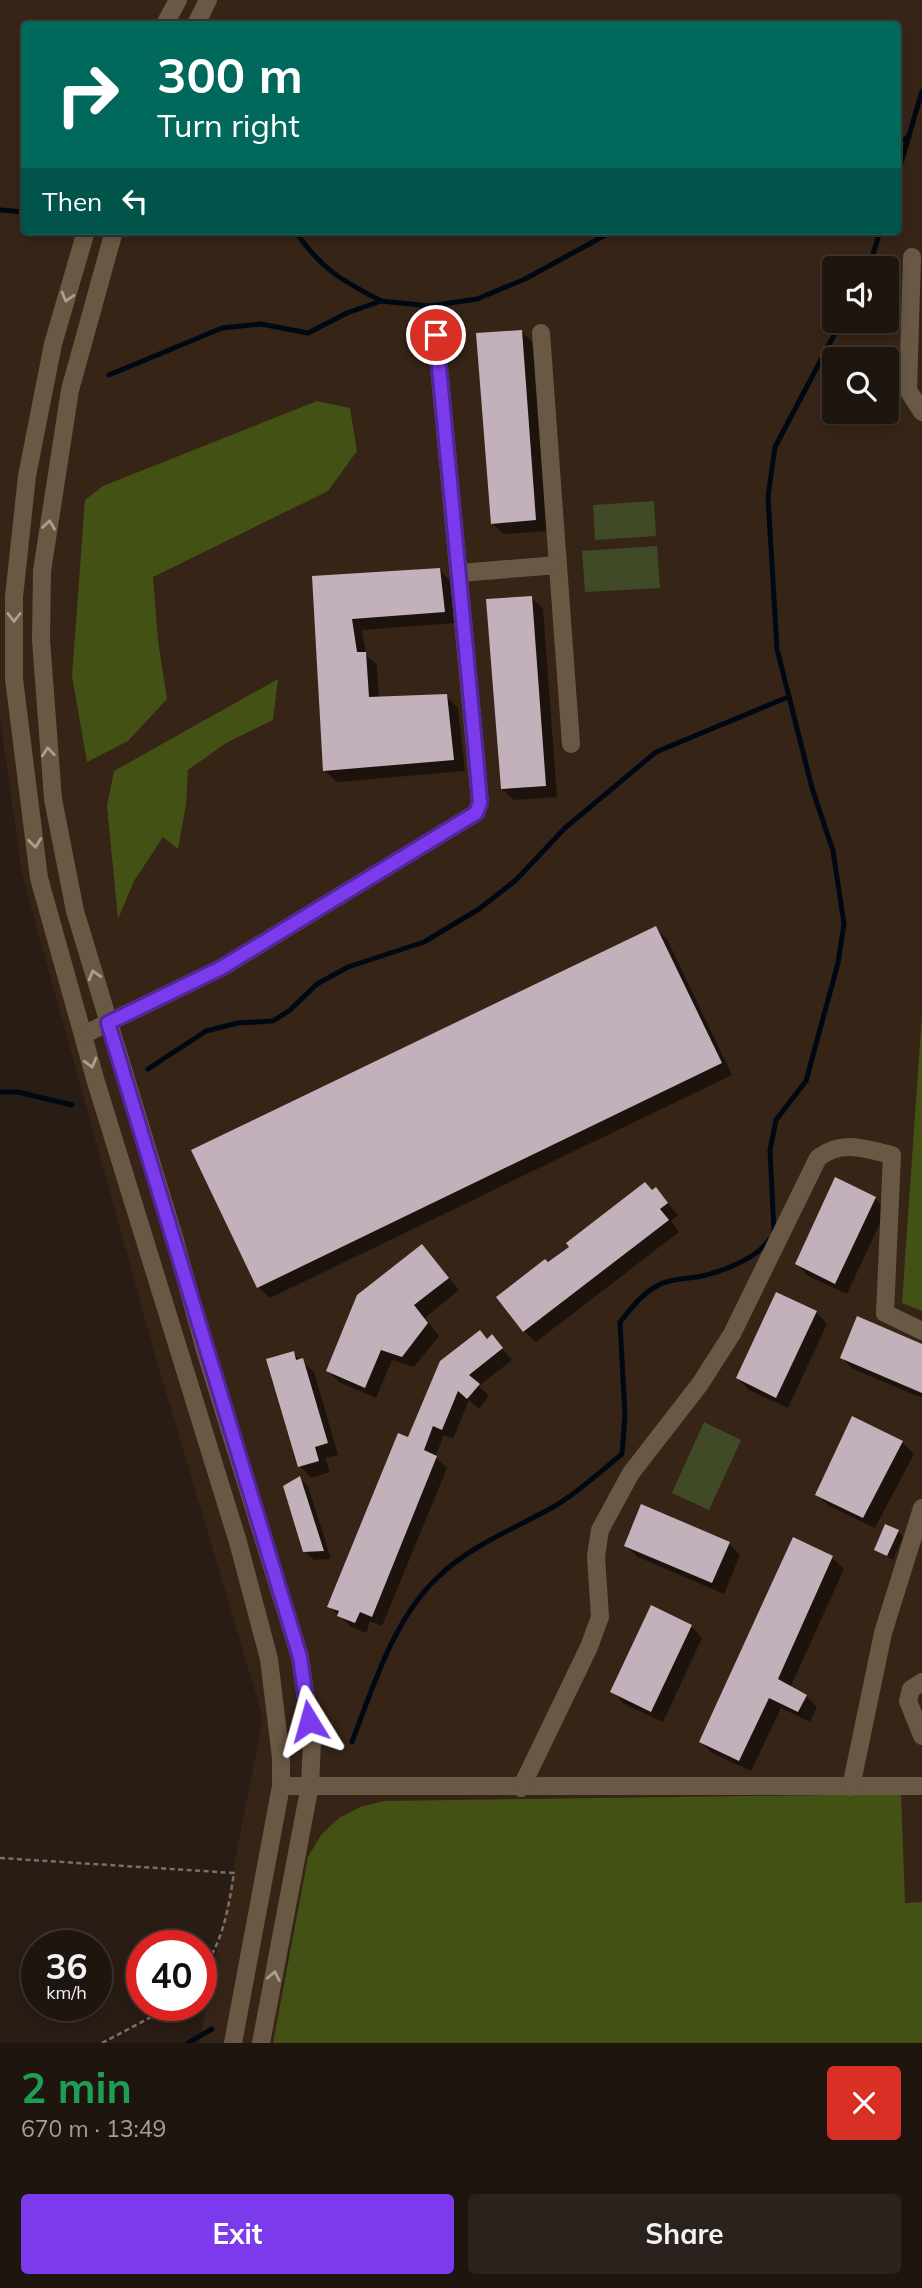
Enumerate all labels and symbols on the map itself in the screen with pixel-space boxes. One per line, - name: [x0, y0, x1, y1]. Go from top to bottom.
- one-way arrow: [61, 290, 75, 302]
- pin: [406, 305, 466, 365]
- one-way arrow: [41, 520, 56, 531]
- one-way arrow: [6, 612, 22, 623]
- one-way arrow: [41, 747, 56, 758]
- one-way arrow: [27, 837, 42, 849]
- one-way arrow: [87, 969, 102, 981]
- one-way arrow: [82, 1057, 97, 1069]
- position arrow: [272, 1684, 346, 1758]
- speed limit sign: 40: [126, 1930, 217, 2021]
- one-way arrow: [266, 1970, 281, 1982]

